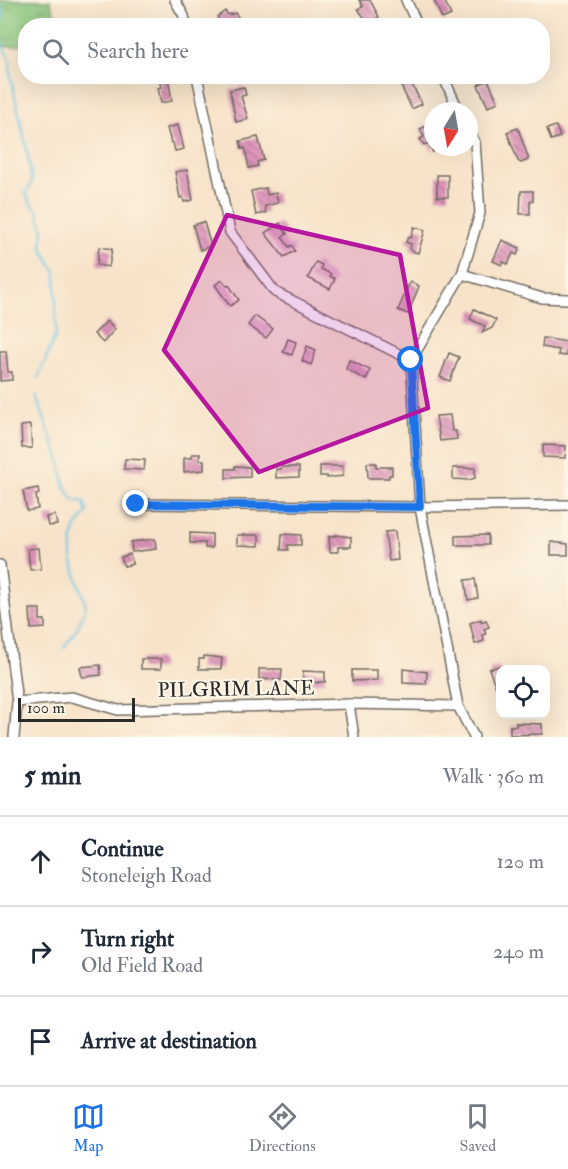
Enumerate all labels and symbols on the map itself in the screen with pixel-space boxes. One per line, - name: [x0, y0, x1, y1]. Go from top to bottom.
- north arrow: [424, 102, 478, 156]
- route start: [397, 346, 423, 372]
- route end: [122, 490, 148, 516]
- street label: PILGRIM LANE: [157, 675, 315, 703]
- scale bar: [18, 695, 135, 722]

